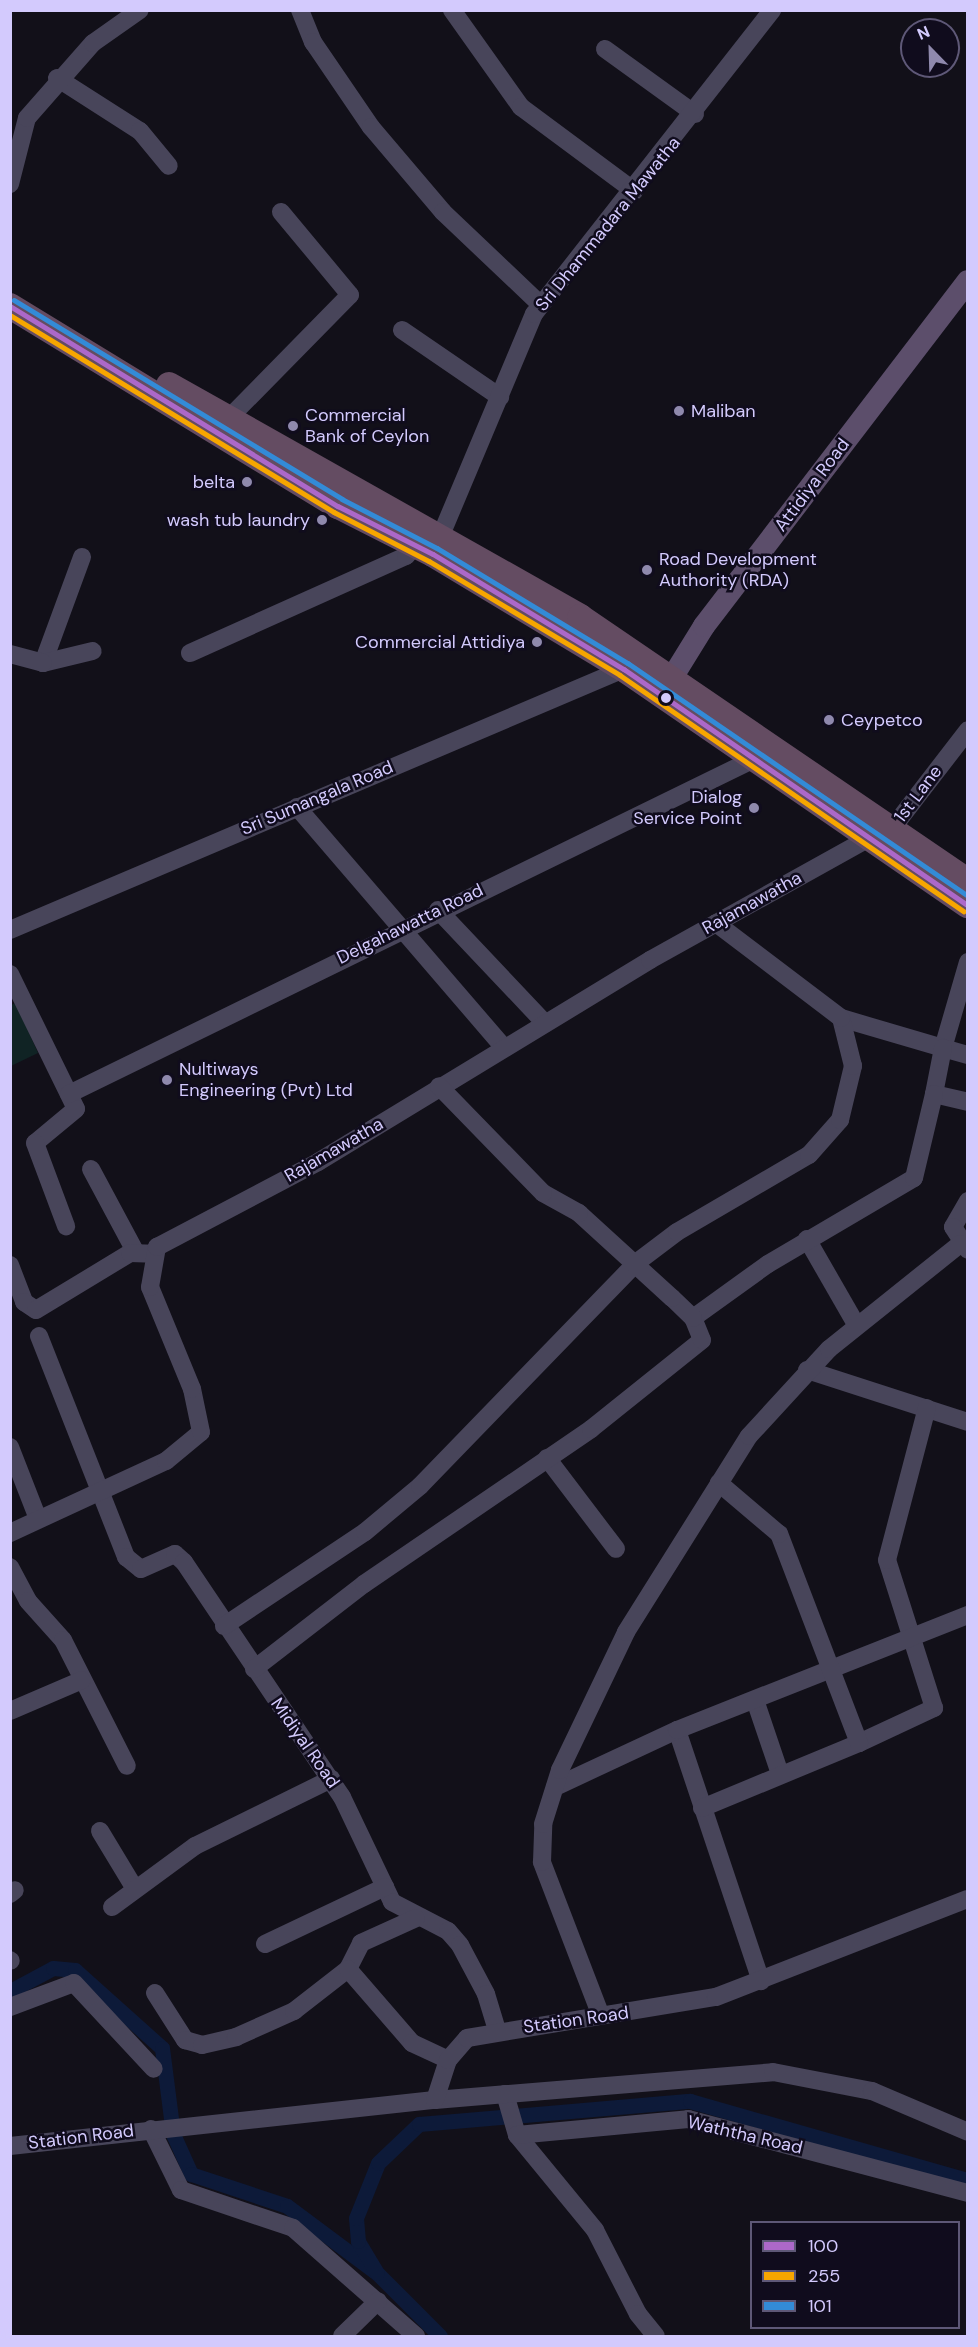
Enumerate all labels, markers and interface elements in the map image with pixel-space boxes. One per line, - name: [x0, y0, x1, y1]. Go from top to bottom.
- north arrow: [900, 18, 960, 78]
- text: N: [914, 21, 933, 45]
- street label: Sri Dhammadara Mawatha: [531, 133, 685, 315]
- place label: Maliban: [691, 400, 756, 422]
- marker: Maliban: [672, 404, 686, 418]
- place label: Commercial Bank of Ceylon: [305, 405, 429, 448]
- marker: Commercial Bank of Ceylon: [286, 419, 300, 433]
- street label: Attidiya Road: [770, 434, 854, 536]
- place label: belta: [193, 471, 235, 493]
- marker: belta: [240, 475, 254, 489]
- place label: wash tub laundry: [167, 509, 310, 531]
- marker: wash tub laundry: [315, 513, 329, 527]
- place label: Road Development Authority (RDA): [659, 549, 817, 592]
- marker: Road Development Authority (RDA): [640, 563, 654, 577]
- place label: Commercial Attidiya: [355, 631, 525, 653]
- marker: Commercial Attidiya: [530, 635, 544, 649]
- unlabelled marker: [660, 692, 672, 704]
- place label: Ceypetco: [841, 709, 923, 731]
- marker: Ceypetco: [822, 713, 836, 727]
- street label: Sri Sumangala Road: [238, 756, 396, 840]
- street label: 1st Lane: [890, 761, 946, 827]
- place label: Dialog Service Point: [633, 787, 742, 830]
- marker: Dialog Service Point: [747, 801, 761, 815]
- street label: Rajamawatha: [699, 867, 805, 939]
- street label: Delgahawatta Road: [333, 879, 487, 969]
- place label: Nultiways Engineering (Pvt) Ltd: [179, 1059, 353, 1102]
- marker: Nultiways Engineering (Pvt) Ltd: [160, 1073, 174, 1087]
- street label: Rajamawatha: [281, 1113, 387, 1187]
- street label: Midiyal Road: [266, 1694, 344, 1792]
- street label: Station Road: [522, 2002, 630, 2038]
- street label: Waththa Road: [685, 2111, 805, 2159]
- street label: Station Road: [27, 2120, 135, 2154]
- legend: [750, 2221, 960, 2329]
- text: 100: [808, 2234, 838, 2258]
- text: 255: [808, 2264, 840, 2288]
- text: 101: [808, 2294, 832, 2318]

